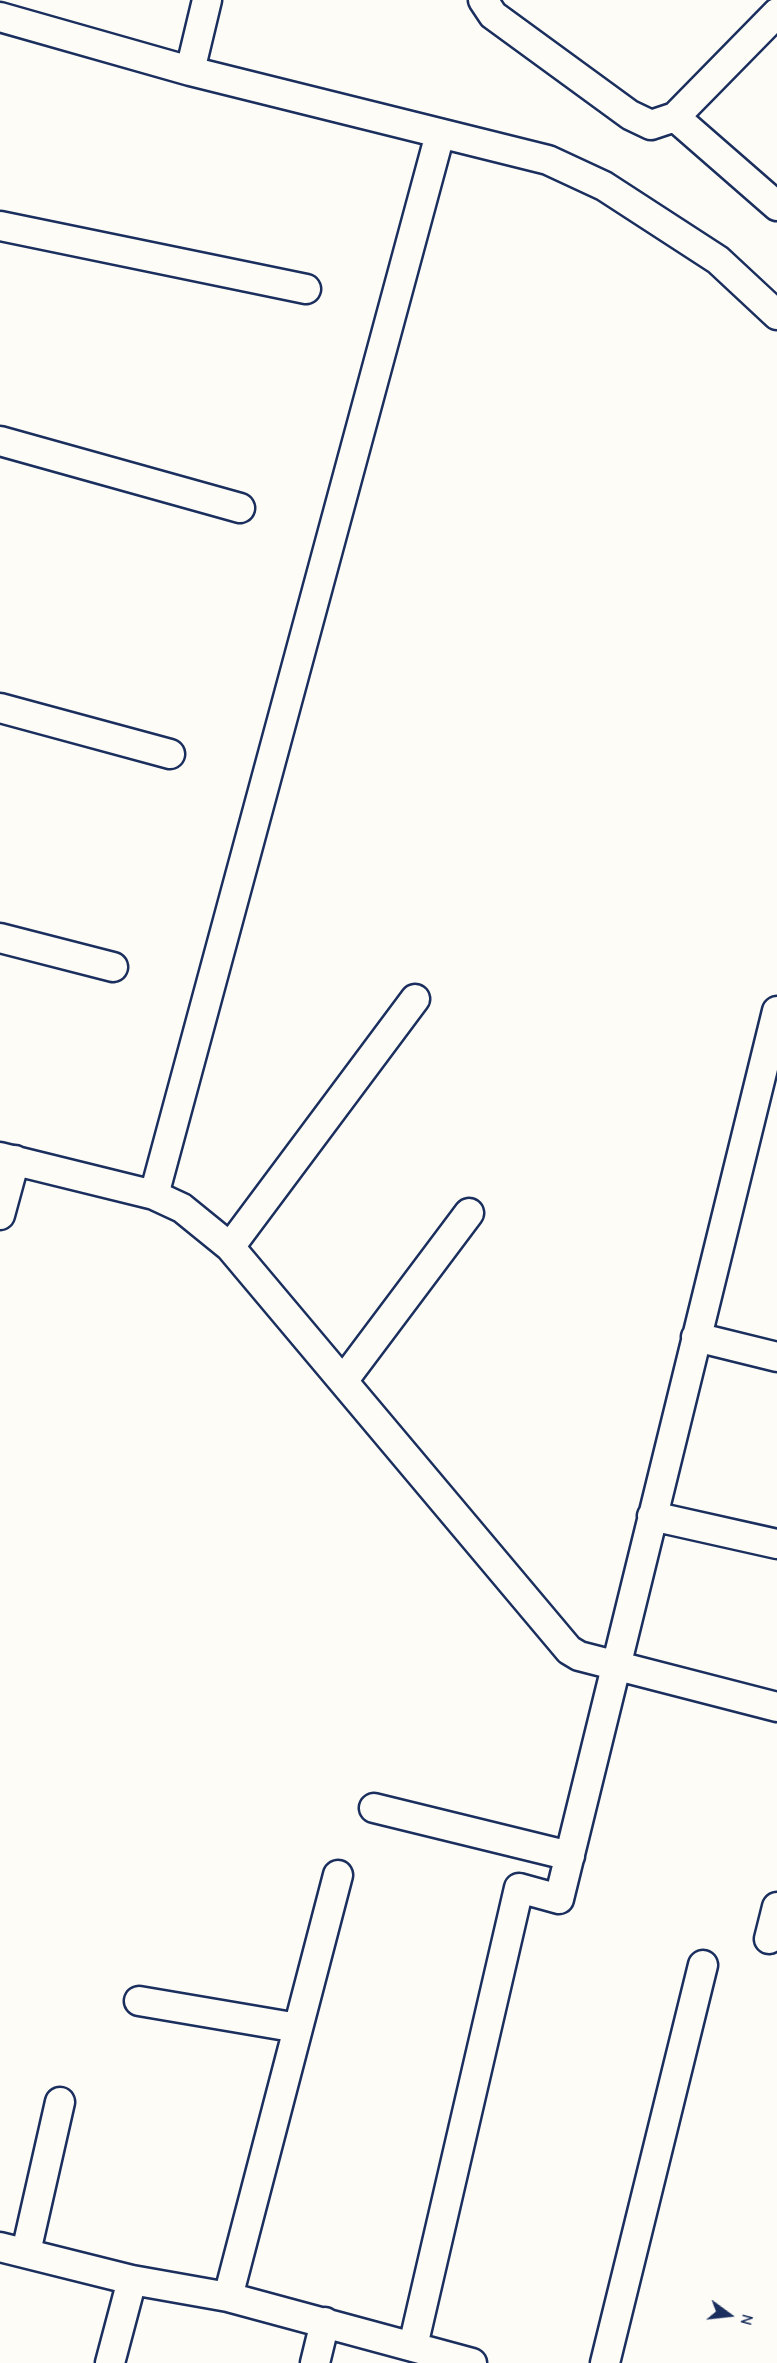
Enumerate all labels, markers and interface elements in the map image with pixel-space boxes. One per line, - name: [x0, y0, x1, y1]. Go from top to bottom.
- north arrow: [699, 2285, 759, 2345]
- text: N: [736, 2312, 756, 2327]

